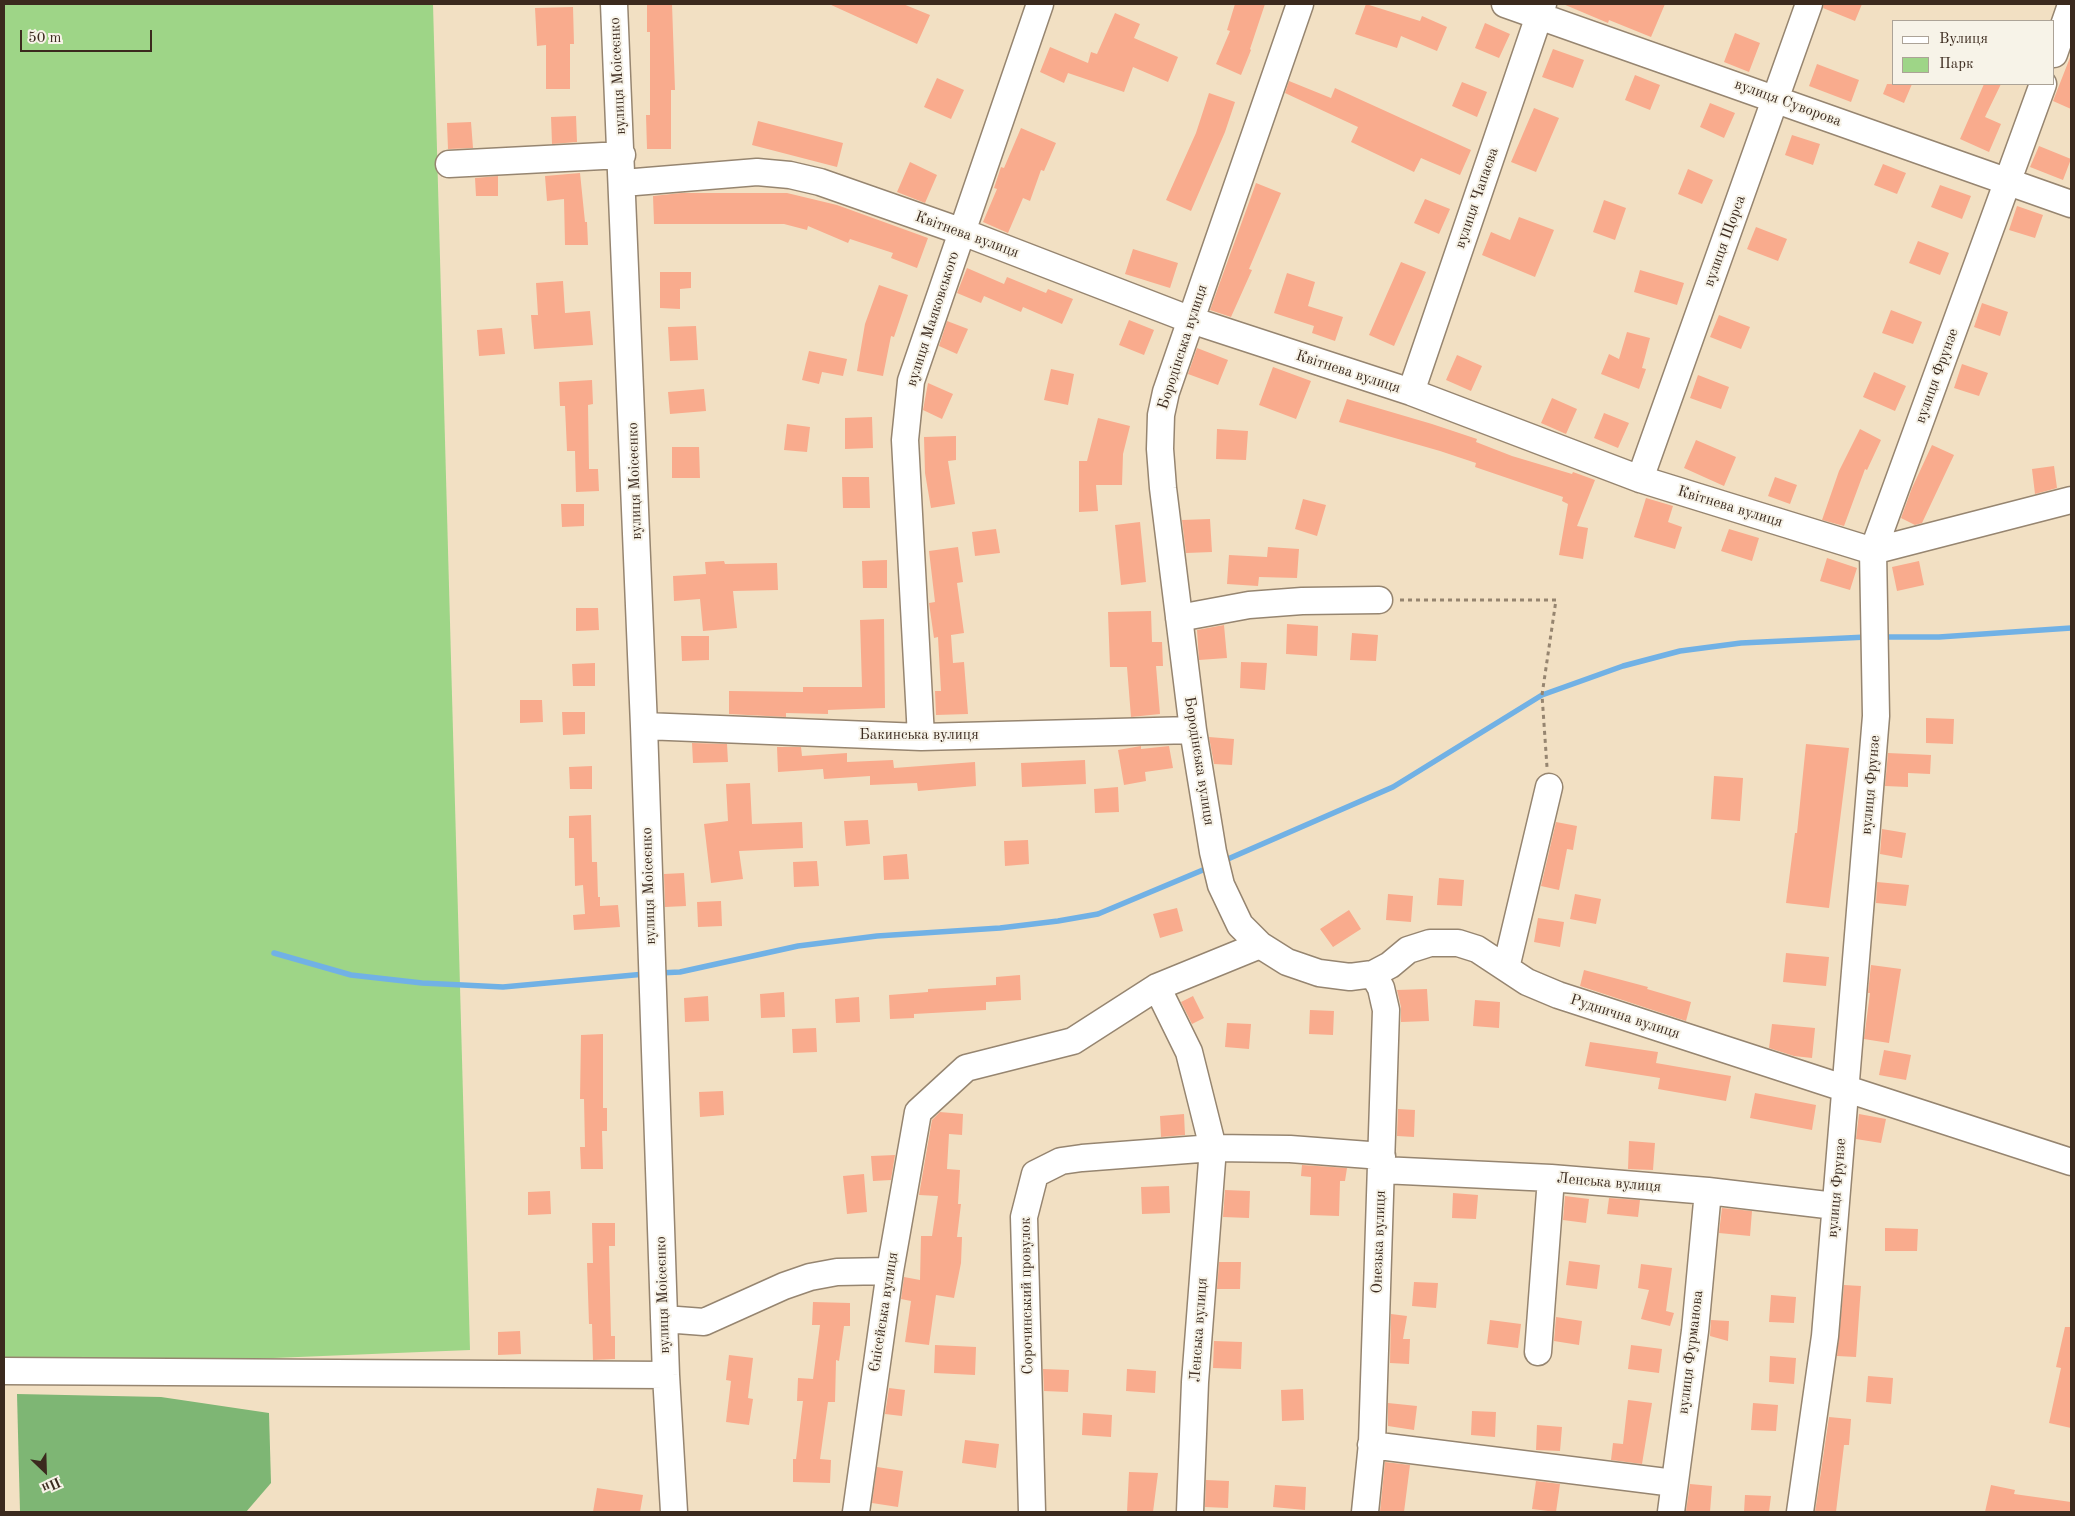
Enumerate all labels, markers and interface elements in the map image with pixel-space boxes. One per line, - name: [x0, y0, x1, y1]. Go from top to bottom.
- street label: вулиця Моісеєнко: [606, 17, 630, 135]
- scale bar: [22, 20, 155, 52]
- legend: [1892, 20, 2055, 85]
- text: 50 m: [28, 31, 62, 46]
- text: Вулиця: [1939, 32, 1988, 47]
- text: Парк: [1939, 57, 1974, 72]
- street label: вулиця Суворова: [1732, 75, 1844, 131]
- street label: вулиця Чапаєва: [1451, 145, 1503, 251]
- street label: вулиця Щорса: [1700, 193, 1750, 289]
- street label: Квітнева вулиця: [913, 208, 1021, 262]
- street label: вулиця Маяковського: [903, 249, 963, 389]
- street label: Бородінська вулиця: [1154, 282, 1212, 412]
- street label: вулиця Фрунзе: [1911, 326, 1963, 426]
- street label: Квітнева вулиця: [1293, 347, 1403, 397]
- street label: вулиця Моісеєнко: [624, 422, 646, 540]
- street label: Квітнева вулиця: [1675, 482, 1785, 532]
- street label: Бородінська вулиця: [1180, 695, 1218, 827]
- street label: Бакинська вулиця: [859, 726, 979, 744]
- street label: вулиця Фрунзе: [1858, 735, 1884, 835]
- street label: вулиця Моісеєнко: [638, 827, 660, 945]
- street label: Руднична вулиця: [1568, 991, 1682, 1043]
- street label: вулиця Фрунзе: [1824, 1138, 1850, 1238]
- street label: Ленська вулиця: [1556, 1169, 1662, 1197]
- street label: Онезька вулиця: [1368, 1190, 1390, 1294]
- street label: Сорочинський провулок: [1017, 1217, 1037, 1375]
- street label: вулиця Моісеєнко: [652, 1236, 674, 1354]
- street label: Єнісейська вулиця: [866, 1251, 902, 1373]
- street label: Ленська вулиця: [1186, 1277, 1212, 1383]
- street label: вулиця Фурманова: [1674, 1289, 1708, 1415]
- north arrow: [20, 1446, 70, 1496]
- text: Пн: [39, 1474, 63, 1495]

